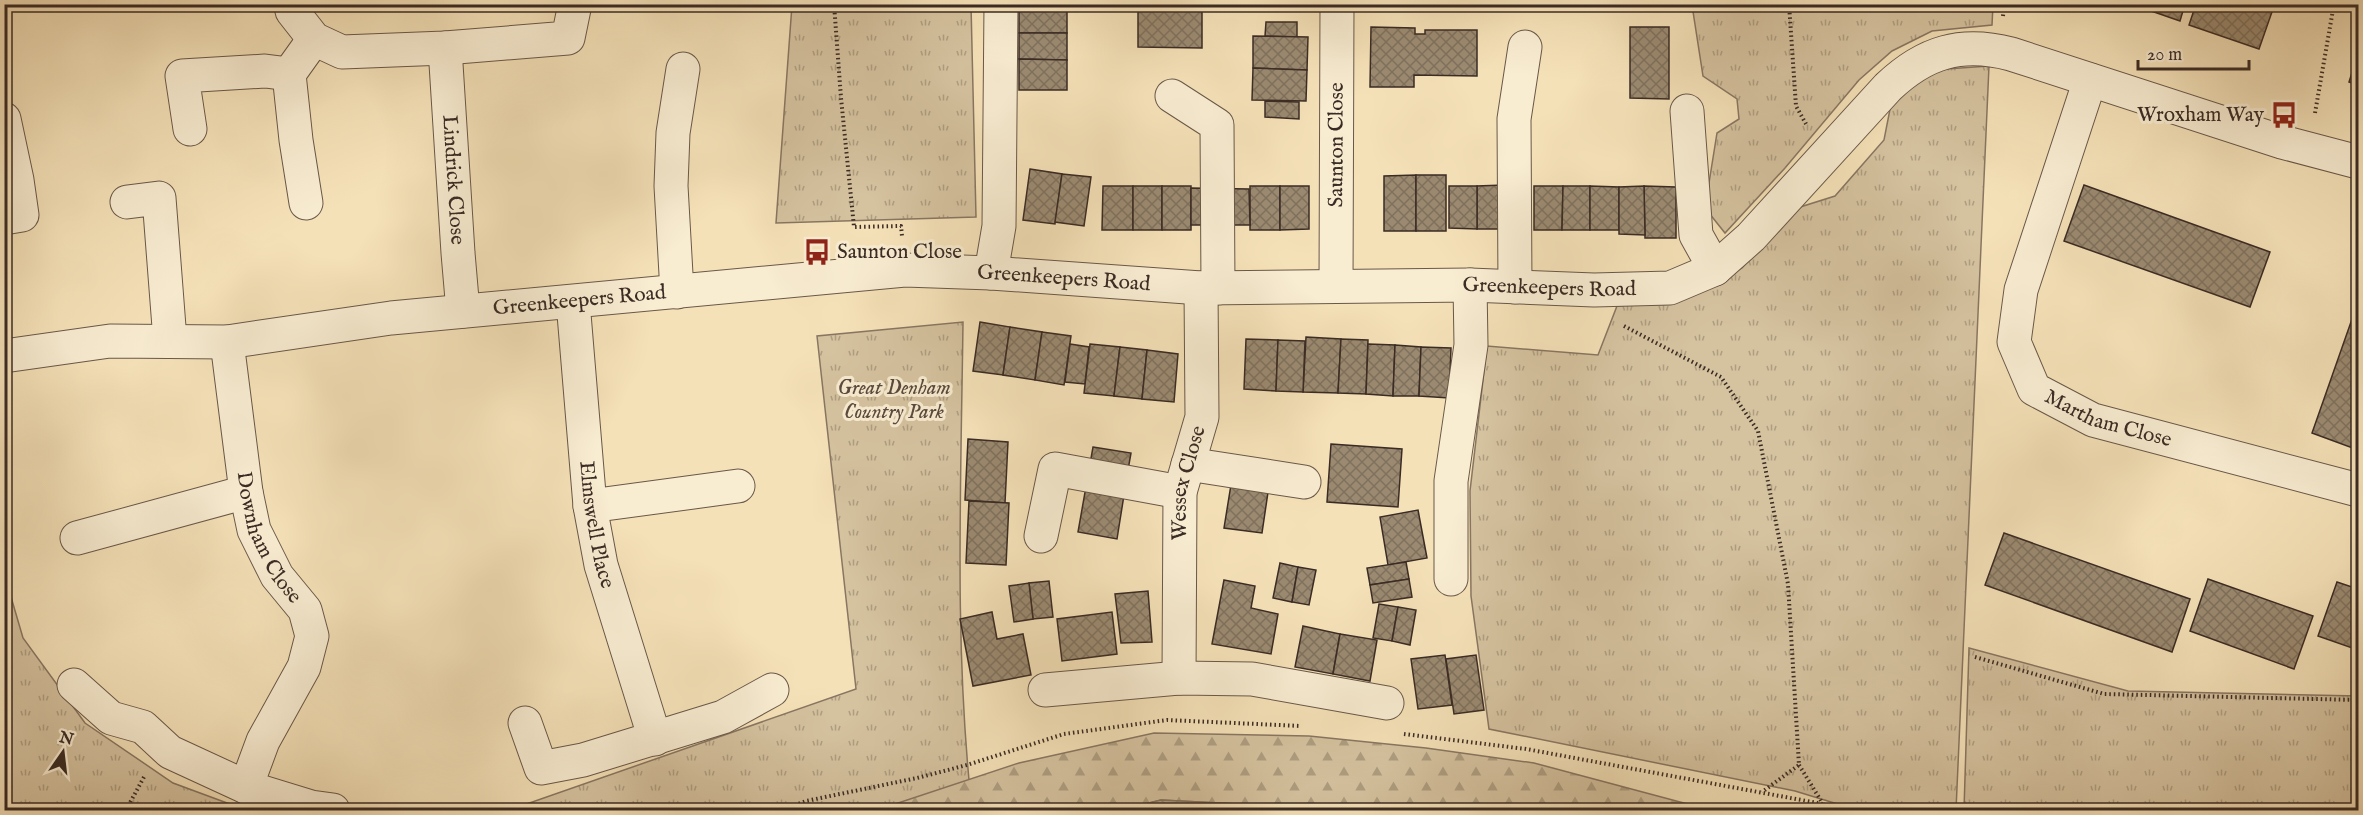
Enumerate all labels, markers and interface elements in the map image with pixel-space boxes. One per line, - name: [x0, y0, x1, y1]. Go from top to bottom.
- scale bar: [2138, 33, 2249, 71]
- text: 20 m: [2147, 44, 2182, 67]
- street label: Saunton Close: [1323, 82, 1350, 208]
- bus stop icon: Wroxham Way: [2269, 100, 2299, 130]
- place label: Wroxham Way: [2137, 102, 2265, 129]
- street label: Lindrick Close: [436, 114, 471, 246]
- bus stop icon: Saunton Close: [802, 237, 832, 267]
- place label: Saunton Close: [837, 239, 962, 266]
- street label: Greenkeepers Road: [977, 259, 1152, 298]
- street label: Greenkeepers Road: [1462, 271, 1637, 304]
- street label: Greenkeepers Road: [492, 279, 668, 322]
- park label: Great Denham Country Park: [837, 375, 951, 426]
- street label: Martham Close: [2040, 383, 2175, 454]
- street label: Wessex Close: [1166, 422, 1212, 541]
- street label: Elmswell Place: [573, 460, 621, 592]
- street label: Downham Close: [230, 470, 308, 610]
- north arrow: [33, 722, 93, 782]
- text: N: [56, 728, 75, 751]

